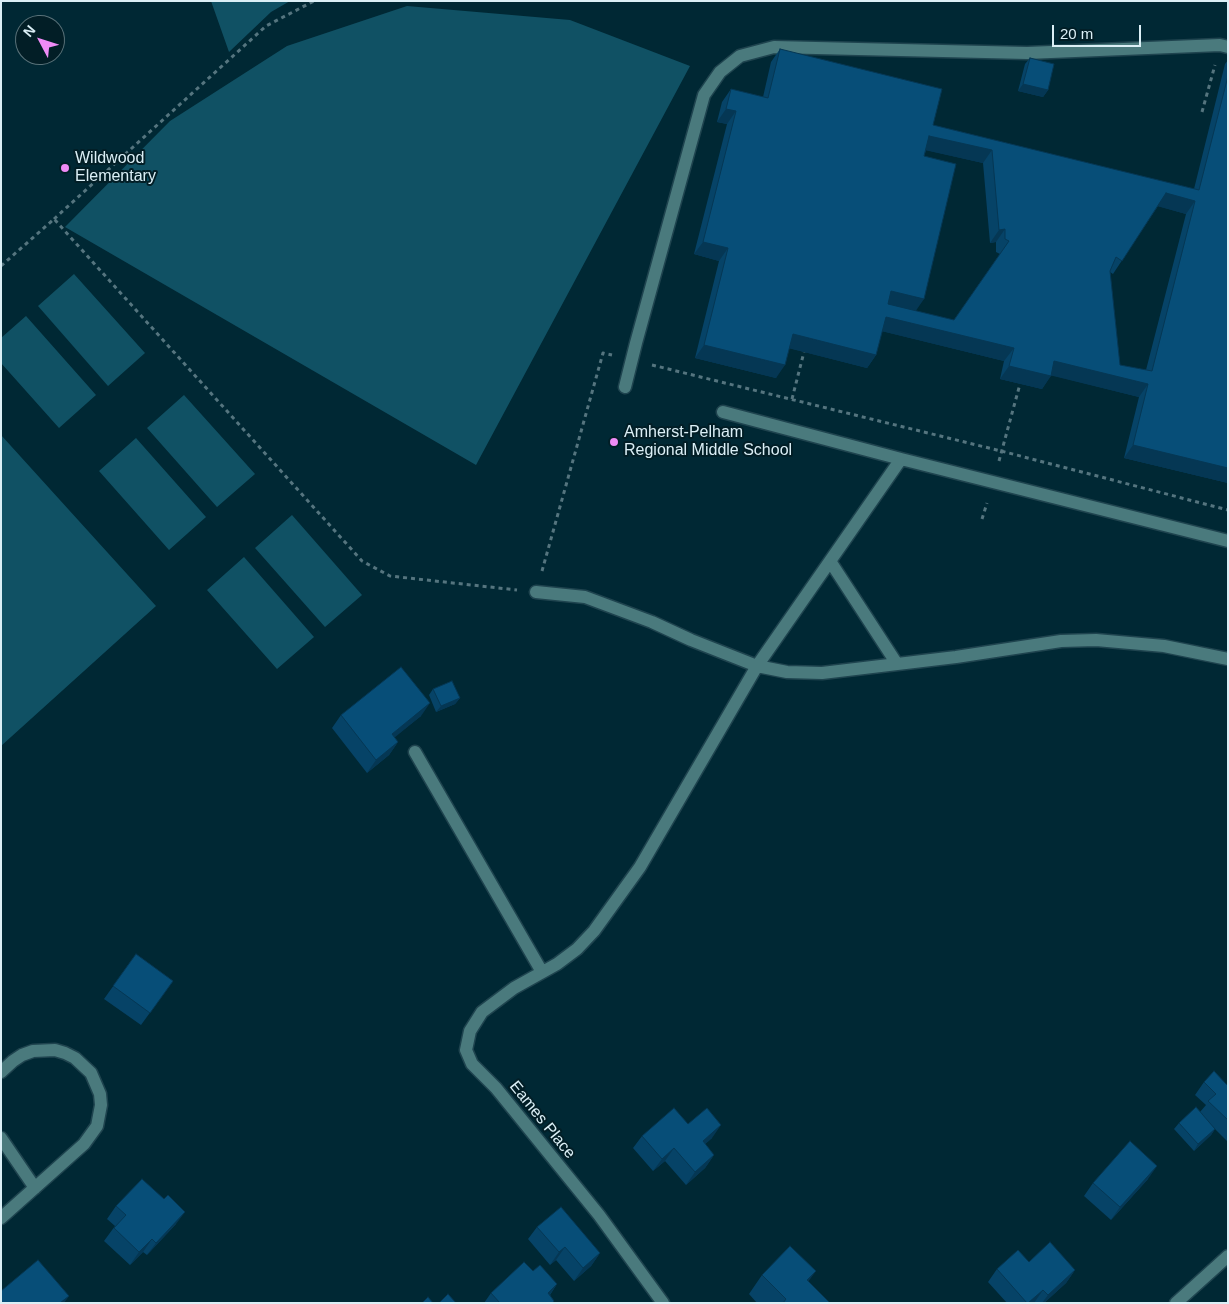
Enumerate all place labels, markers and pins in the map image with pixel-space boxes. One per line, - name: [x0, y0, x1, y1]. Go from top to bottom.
- place label: Wildwood Elementary: [75, 149, 156, 187]
- marker: Wildwood Elementary: [59, 162, 71, 174]
- place label: Amherst-Pelham Regional Middle School: [624, 423, 792, 461]
- marker: Amherst-Pelham Regional Middle School: [608, 436, 620, 448]

